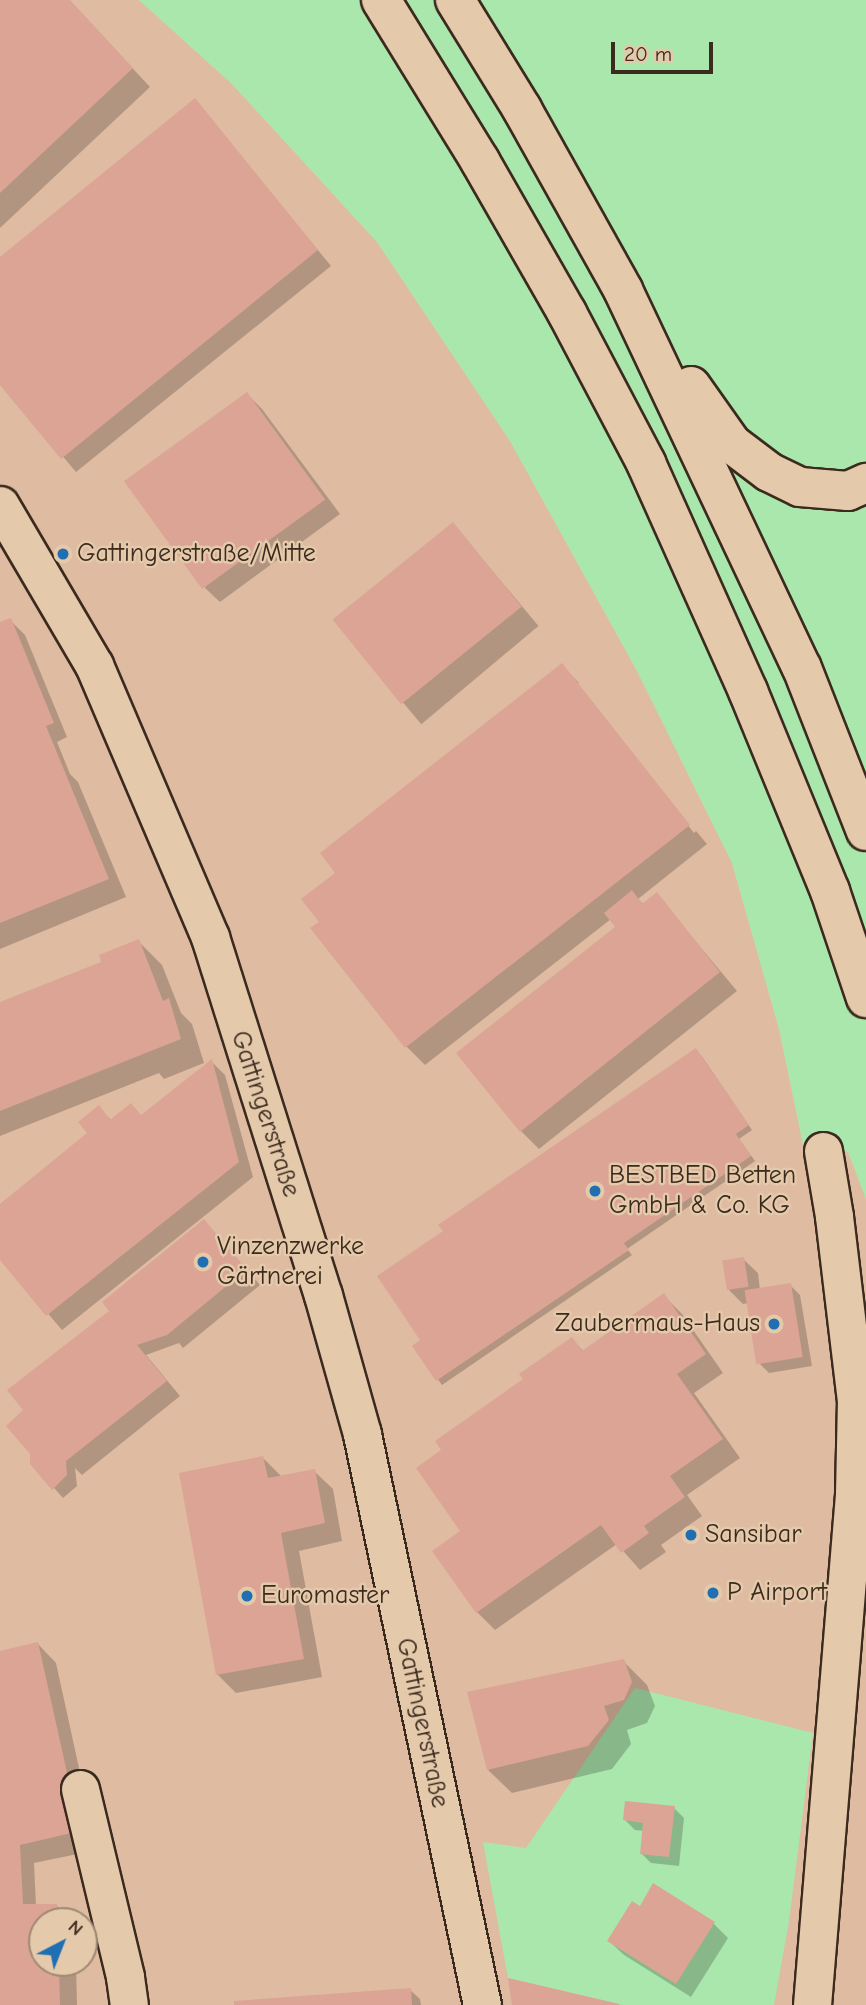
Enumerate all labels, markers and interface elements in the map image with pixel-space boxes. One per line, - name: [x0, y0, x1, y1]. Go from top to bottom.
- scale bar: [614, 28, 716, 72]
- text: 20 m: [624, 42, 672, 66]
- place label: Gattingerstraße/Mitte: [77, 538, 316, 570]
- marker: Gattingerstraße/Mitte: [55, 546, 71, 562]
- street label: Gattingerstraße: [224, 1027, 306, 1201]
- place label: BESTBED Betten GmbH & Co. KG: [609, 1160, 796, 1222]
- marker: BESTBED Betten GmbH & Co. KG: [587, 1183, 603, 1199]
- place label: Vinzenzwerke Gärtnerei: [217, 1231, 364, 1292]
- marker: Vinzenzwerke Gärtnerei: [195, 1254, 211, 1270]
- place label: Zaubermaus-Haus: [555, 1308, 760, 1340]
- marker: Zaubermaus-Haus: [766, 1316, 782, 1332]
- place label: Sansibar: [705, 1519, 802, 1551]
- marker: Sansibar: [683, 1527, 699, 1543]
- place label: P Airport: [727, 1577, 827, 1609]
- place label: Euromaster: [261, 1580, 389, 1612]
- marker: P Airport: [705, 1585, 721, 1601]
- marker: Euromaster: [239, 1588, 255, 1604]
- street label: Gattingerstraße: [389, 1635, 455, 1811]
- north arrow: [28, 1907, 98, 1977]
- text: N: [64, 1916, 88, 1940]

